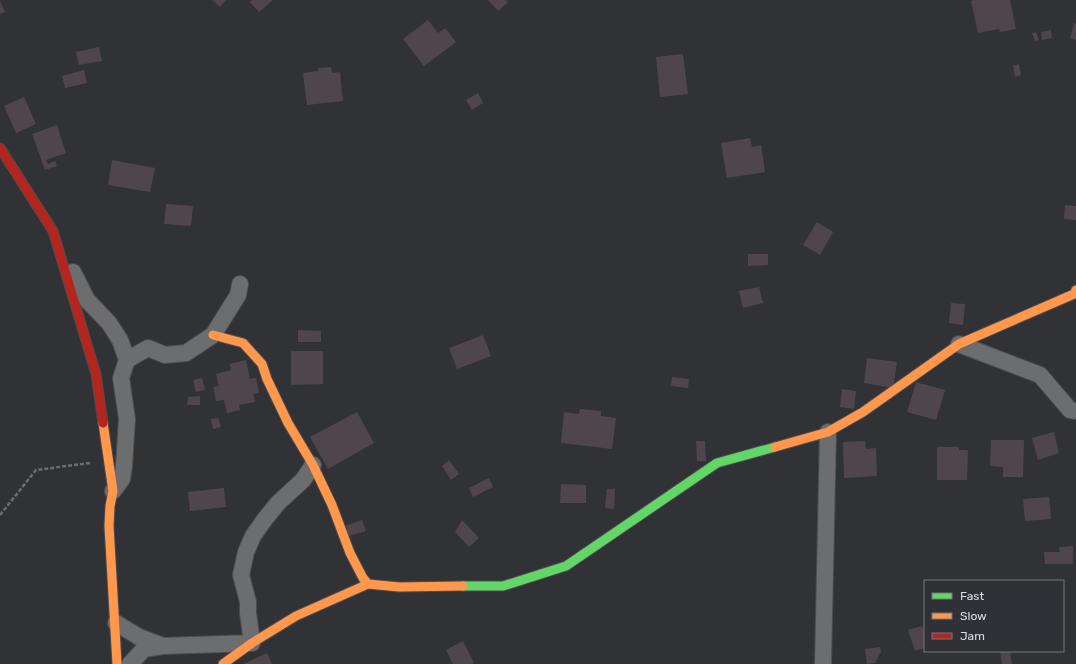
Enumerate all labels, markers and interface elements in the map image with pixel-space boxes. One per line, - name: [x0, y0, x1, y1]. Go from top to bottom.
- legend: [924, 580, 1064, 652]
- text: Fast: [960, 589, 984, 603]
- text: Slow: [960, 609, 987, 623]
- text: Jam: [960, 629, 985, 643]

